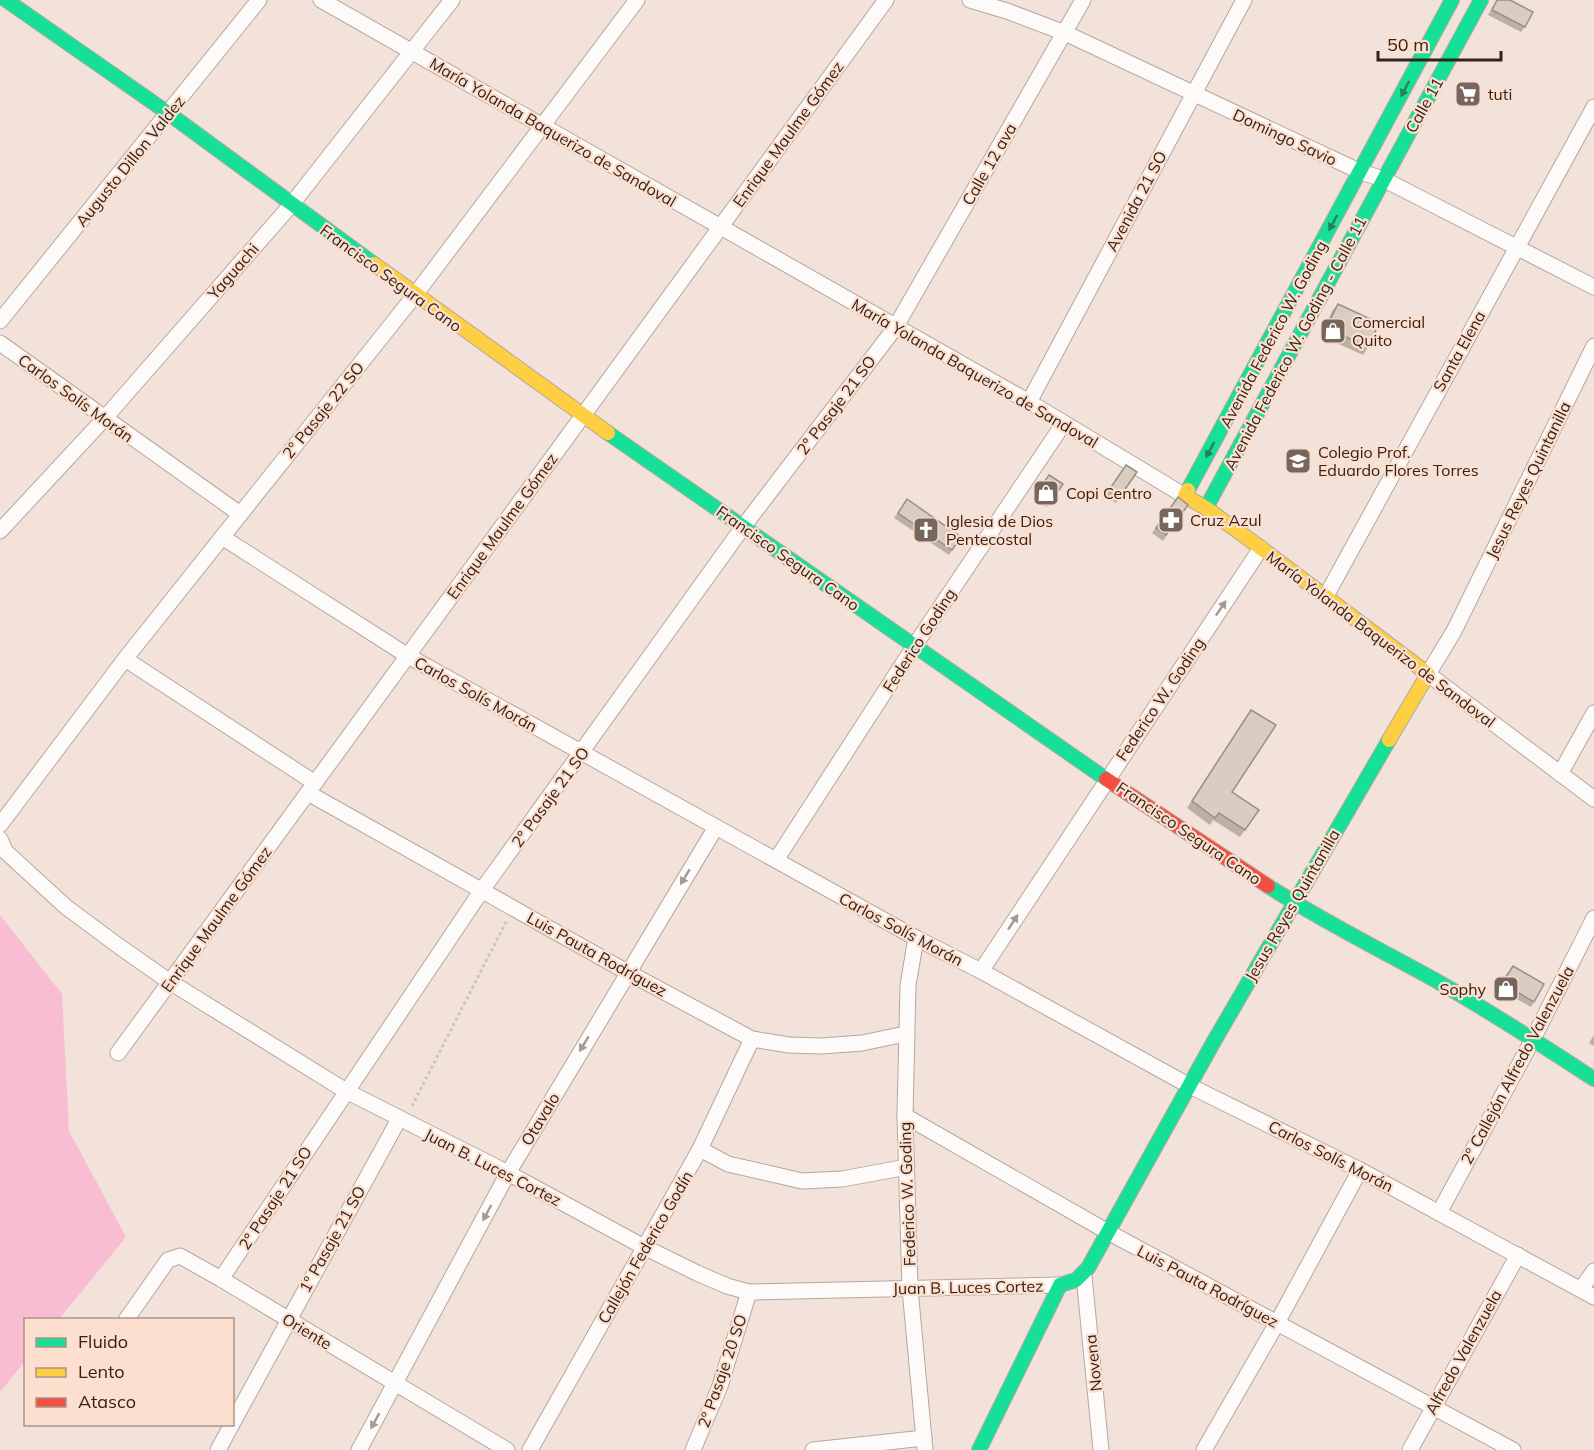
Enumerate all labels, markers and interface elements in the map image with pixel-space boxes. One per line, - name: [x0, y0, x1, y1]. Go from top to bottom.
- scale bar: [1378, 24, 1501, 62]
- text: 50 m: [1387, 33, 1429, 56]
- street label: María Yolanda Baquerizo de Sandoval: [426, 53, 680, 211]
- street label: Enrique Maulme Gómez: [728, 57, 848, 211]
- street label: Calle 11: [1401, 74, 1447, 136]
- supermarket icon: tuti: [1453, 79, 1483, 109]
- one-way arrow: [1400, 80, 1410, 97]
- place label: tuti: [1488, 84, 1512, 104]
- street label: Augusto Dillon Valdez: [71, 91, 189, 231]
- street label: Domingo Savio: [1230, 104, 1340, 170]
- street label: Calle 12 ava: [957, 119, 1021, 209]
- street label: Avenida 21 SO: [1101, 147, 1171, 255]
- street label: Avenida Federico W. Goding - Calle 11: [1219, 213, 1371, 473]
- one-way arrow: [1328, 215, 1338, 232]
- street label: Francisco Segura Cano: [316, 220, 466, 336]
- street label: Avenida Federico W. Goding: [1215, 237, 1331, 431]
- street label: Yaguachi: [203, 239, 263, 304]
- street label: María Yolanda Baquerizo de Sandoval: [848, 294, 1102, 452]
- street label: Santa Elena: [1429, 307, 1489, 395]
- place label: Comercial Quito: [1352, 312, 1425, 350]
- shop icon: Comercial Quito: [1318, 316, 1348, 346]
- street label: Carlos Solís Morán: [14, 349, 138, 447]
- street label: 2° Pasaje 21 SO: [792, 351, 880, 459]
- street label: 2º Pasaje 22 SO: [278, 358, 368, 462]
- street label: Jesus Reyes Quintanilla: [1481, 398, 1575, 562]
- one-way arrow: [1205, 442, 1215, 459]
- place label: Colegio Prof. Eduardo Flores Torres: [1318, 442, 1479, 480]
- school or university icon: Colegio Prof. Eduardo Flores Torres: [1283, 446, 1313, 476]
- street label: Enrique Maulme Gómez: [442, 449, 562, 603]
- shop icon: Copi Centro: [1031, 478, 1061, 508]
- place label: Copi Centro: [1066, 483, 1152, 503]
- street label: Francisco Segura Cano: [713, 501, 863, 615]
- pharmacy icon: Cruz Azul: [1156, 505, 1186, 535]
- place label: Cruz Azul: [1190, 510, 1262, 530]
- place label: Iglesia de Dios Pentecostal: [946, 511, 1053, 549]
- church icon: Iglesia de Dios Pentecostal: [911, 515, 941, 545]
- street label: María Yolanda Baquerizo de Sandoval: [1263, 546, 1499, 732]
- street label: Federico Goding: [878, 584, 960, 696]
- one-way arrow: [1216, 599, 1227, 616]
- street label: Federico W. Goding: [1111, 634, 1209, 764]
- street label: Carlos Solís Morán: [411, 652, 541, 736]
- street label: 2° Pasaje 21 SO: [507, 743, 593, 851]
- street label: Francisco Segura Cano: [1113, 777, 1265, 889]
- street label: Jesus Reyes Quintanilla: [1240, 825, 1344, 985]
- street label: Enrique Maulme Gómez: [156, 842, 276, 996]
- one-way arrow: [680, 869, 691, 885]
- street label: Carlos Solís Morán: [836, 888, 966, 970]
- street label: Luis Pauta Rodríguez: [523, 907, 671, 1001]
- one-way arrow: [1008, 914, 1019, 930]
- street label: 2º Callejón Alfredo Valenzuela: [1456, 962, 1578, 1168]
- shop icon: Sophy: [1491, 974, 1521, 1004]
- place label: Sophy: [1440, 979, 1487, 999]
- one-way arrow: [579, 1036, 590, 1052]
- street label: Otavalo: [516, 1089, 564, 1149]
- street label: Carlos Solís Morán: [1265, 1116, 1397, 1196]
- street label: Federico W. Goding: [894, 1121, 920, 1267]
- street label: Juan B. Luces Cortez: [421, 1124, 565, 1210]
- street label: 2° Pasaje 21 SO: [234, 1143, 316, 1253]
- street label: Callejón Federico Godín: [593, 1167, 697, 1327]
- street label: 1º Pasaje 21 SO: [294, 1182, 370, 1296]
- one-way arrow: [482, 1204, 492, 1221]
- street label: Luis Pauta Rodríguez: [1134, 1240, 1282, 1332]
- street label: Juan B. Luces Cortez: [892, 1276, 1044, 1298]
- street label: Alfredo Valenzuela: [1420, 1286, 1506, 1418]
- street label: Oriente: [279, 1308, 335, 1354]
- street label: 2º Pasaje 20 SO: [693, 1312, 751, 1430]
- legend: [24, 1318, 234, 1426]
- text: Fluido: [78, 1330, 128, 1353]
- street label: Novena: [1080, 1334, 1106, 1392]
- text: Lento: [78, 1360, 125, 1383]
- text: Atasco: [78, 1390, 136, 1413]
- one-way arrow: [370, 1413, 380, 1430]

